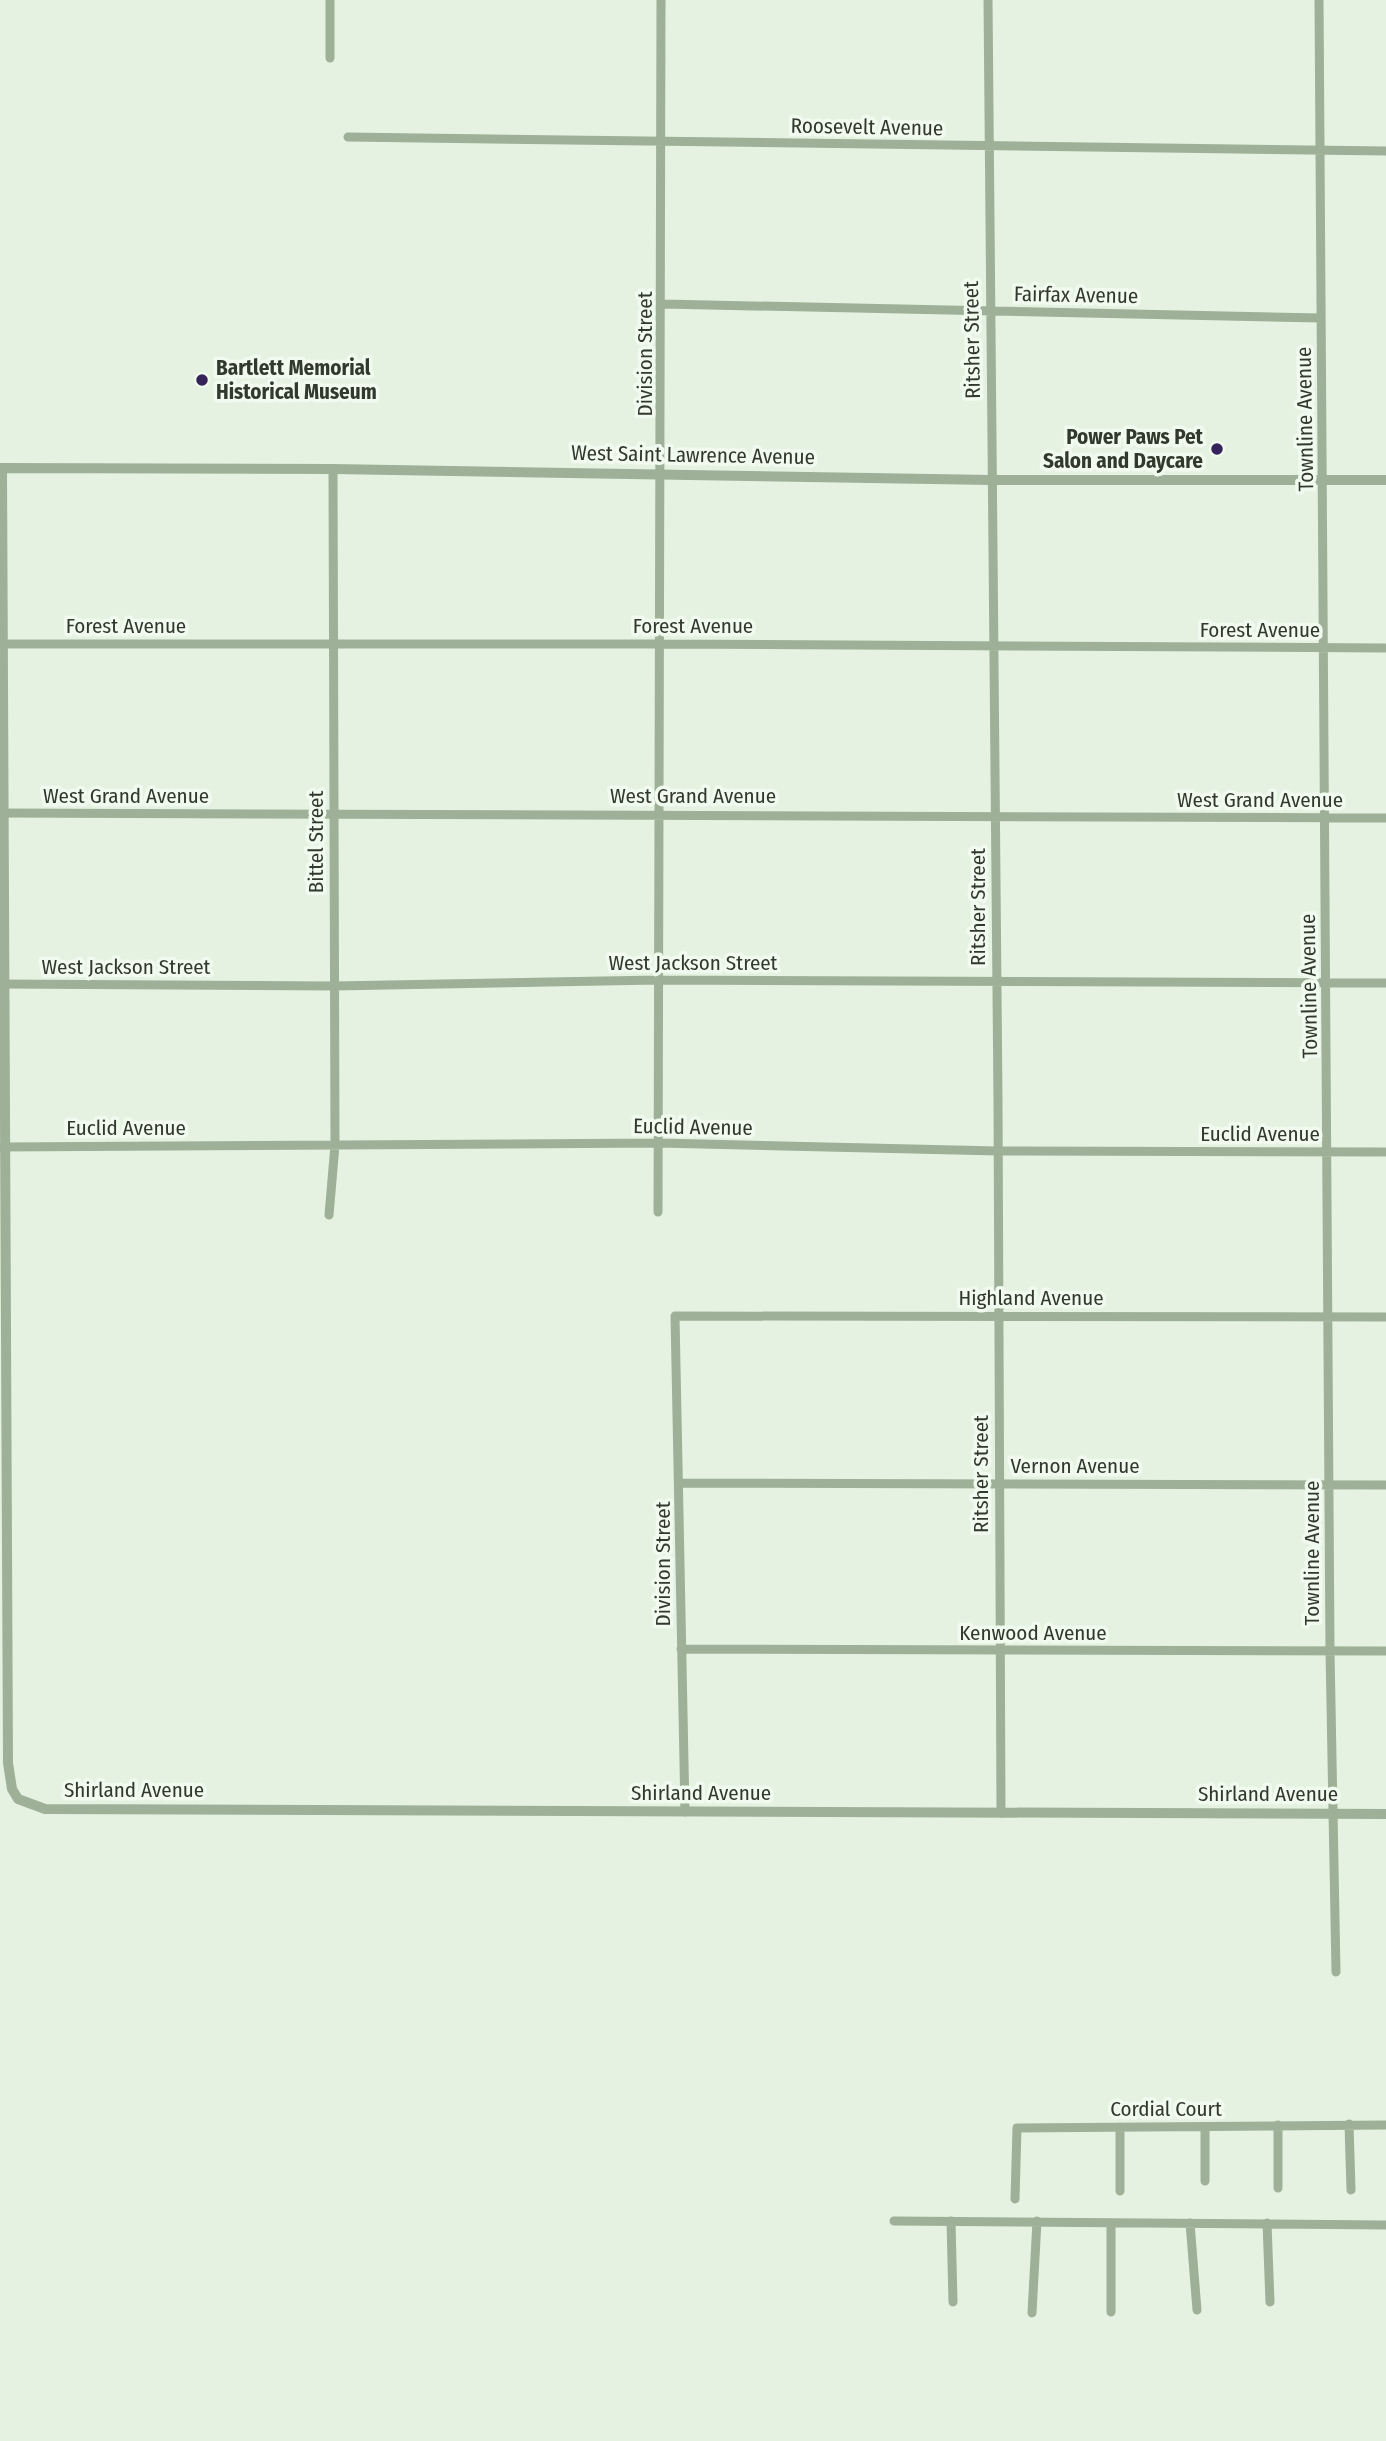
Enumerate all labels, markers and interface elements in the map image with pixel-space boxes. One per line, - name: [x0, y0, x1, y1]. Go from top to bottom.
- street label: Roosevelt Avenue: [790, 113, 944, 141]
- street label: Ritsher Street: [958, 281, 986, 399]
- street label: Fairfax Avenue: [1014, 281, 1138, 309]
- street label: Division Street: [632, 291, 658, 417]
- street label: Townline Avenue: [1291, 346, 1319, 492]
- place label: Bartlett Memorial Historical Museum: [216, 355, 377, 405]
- marker: Bartlett Memorial Historical Museum: [194, 372, 210, 388]
- place label: Power Paws Pet Salon and Daycare: [1043, 424, 1204, 474]
- street label: West Saint Lawrence Avenue: [571, 440, 815, 470]
- marker: Power Paws Pet Salon and Daycare: [1209, 441, 1225, 457]
- street label: Forest Avenue: [66, 613, 186, 639]
- street label: Forest Avenue: [633, 613, 753, 639]
- street label: Forest Avenue: [1200, 617, 1320, 643]
- street label: West Grand Avenue: [43, 783, 209, 809]
- street label: West Grand Avenue: [610, 783, 776, 809]
- street label: West Grand Avenue: [1177, 787, 1343, 813]
- street label: Bittel Street: [303, 791, 329, 893]
- street label: Ritsher Street: [965, 848, 991, 966]
- street label: Townline Avenue: [1295, 913, 1323, 1059]
- street label: West Jackson Street: [608, 950, 778, 976]
- street label: West Jackson Street: [41, 954, 211, 980]
- street label: Euclid Avenue: [633, 1113, 753, 1141]
- street label: Euclid Avenue: [66, 1115, 186, 1141]
- street label: Euclid Avenue: [1200, 1121, 1320, 1147]
- street label: Highland Avenue: [958, 1285, 1104, 1311]
- street label: Ritsher Street: [968, 1415, 994, 1533]
- street label: Vernon Avenue: [1010, 1453, 1140, 1479]
- street label: Townline Avenue: [1299, 1481, 1325, 1625]
- street label: Division Street: [650, 1501, 676, 1627]
- street label: Kenwood Avenue: [959, 1620, 1107, 1646]
- street label: Shirland Avenue: [64, 1777, 204, 1803]
- street label: Shirland Avenue: [631, 1780, 771, 1806]
- street label: Shirland Avenue: [1198, 1781, 1338, 1807]
- street label: Cordial Court: [1110, 2096, 1222, 2122]

